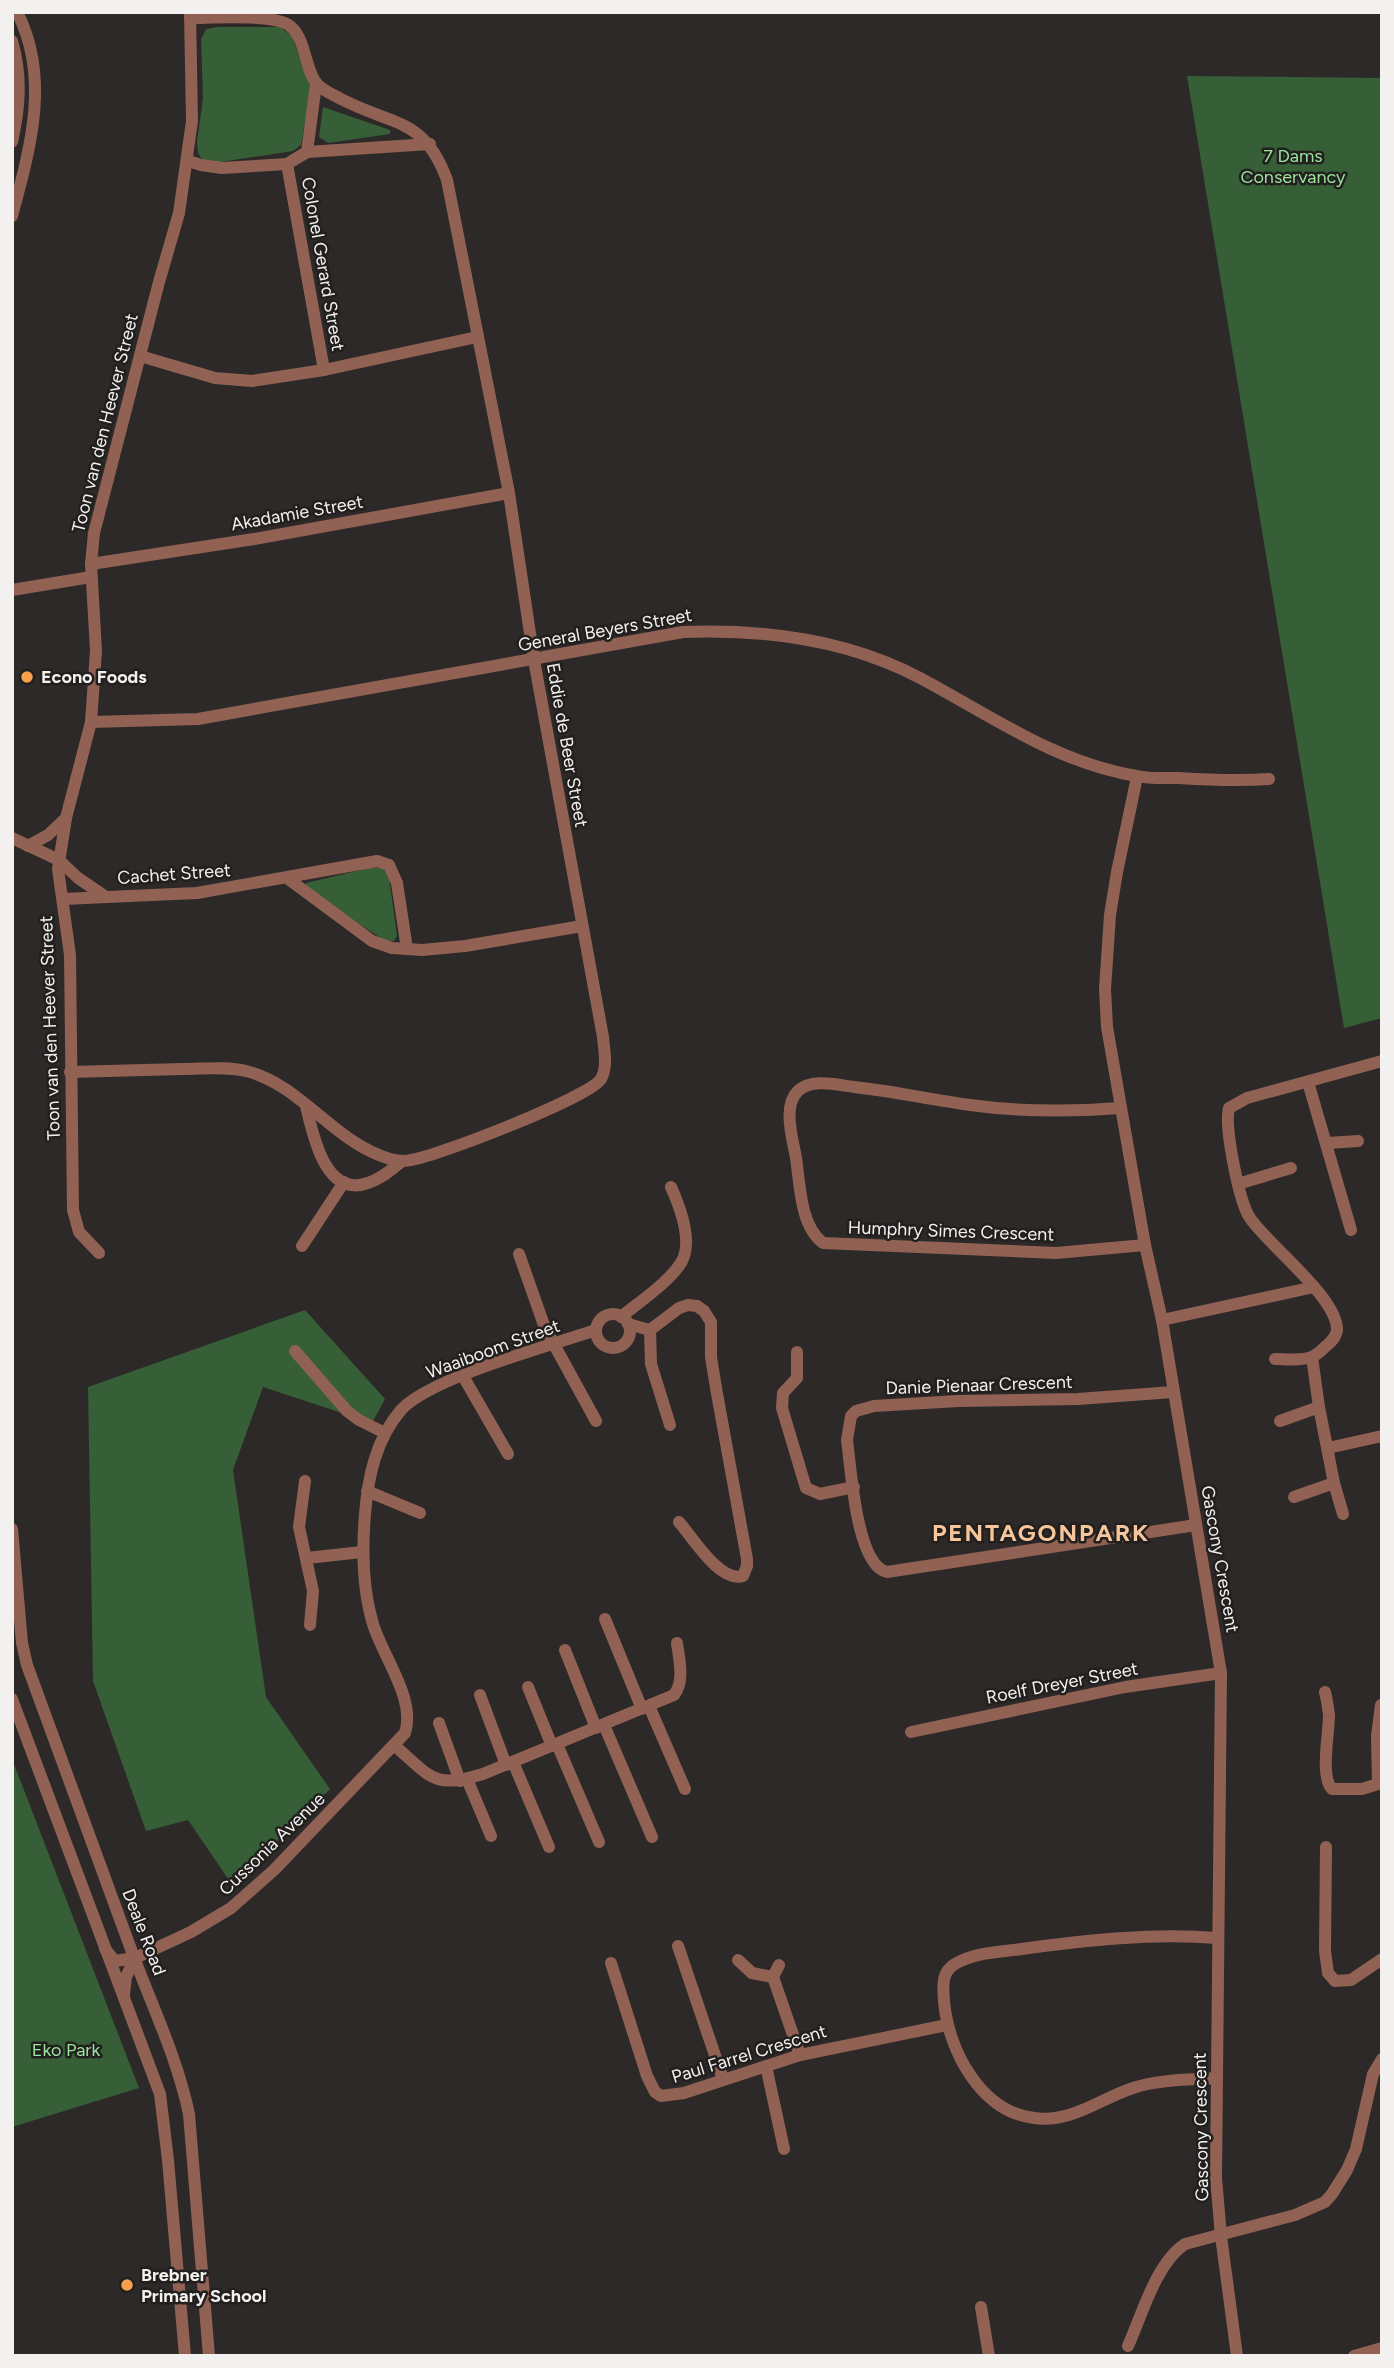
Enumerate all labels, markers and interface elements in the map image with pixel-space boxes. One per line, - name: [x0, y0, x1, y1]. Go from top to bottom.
- park label: 7 Dams Conservancy: [1240, 145, 1346, 188]
- street label: Colonel Gerard Street: [297, 175, 349, 353]
- street label: Toon van den Heever Street: [67, 311, 143, 535]
- street label: Akadamie Street: [229, 491, 365, 535]
- street label: General Beyers Street: [516, 604, 694, 656]
- street label: Eddie de Beer Street: [542, 661, 592, 829]
- place label: Econo Foods: [41, 666, 147, 688]
- marker: Econo Foods: [19, 669, 35, 685]
- street label: Cachet Street: [117, 859, 232, 889]
- street label: Toon van den Heever Street: [35, 915, 65, 1141]
- street label: Humphry Simes Crescent: [847, 1216, 1055, 1246]
- street label: Waaiboom Street: [423, 1315, 563, 1383]
- street label: Danie Pienaar Crescent: [885, 1371, 1073, 1399]
- street label: Gascony Crescent: [1196, 1484, 1244, 1634]
- district label: PENTAGONPARK: [932, 1518, 1150, 1547]
- street label: Roelf Dreyer Street: [984, 1657, 1140, 1709]
- street label: Cussonia Avenue: [214, 1788, 330, 1900]
- street label: Deale Road: [117, 1886, 171, 1978]
- street label: Paul Farrel Crescent: [669, 2020, 829, 2088]
- park label: Eko Park: [32, 2039, 100, 2061]
- street label: Gascony Crescent: [1189, 2052, 1213, 2202]
- place label: Brebner Primary School: [141, 2264, 266, 2307]
- marker: Brebner Primary School: [119, 2277, 135, 2293]

